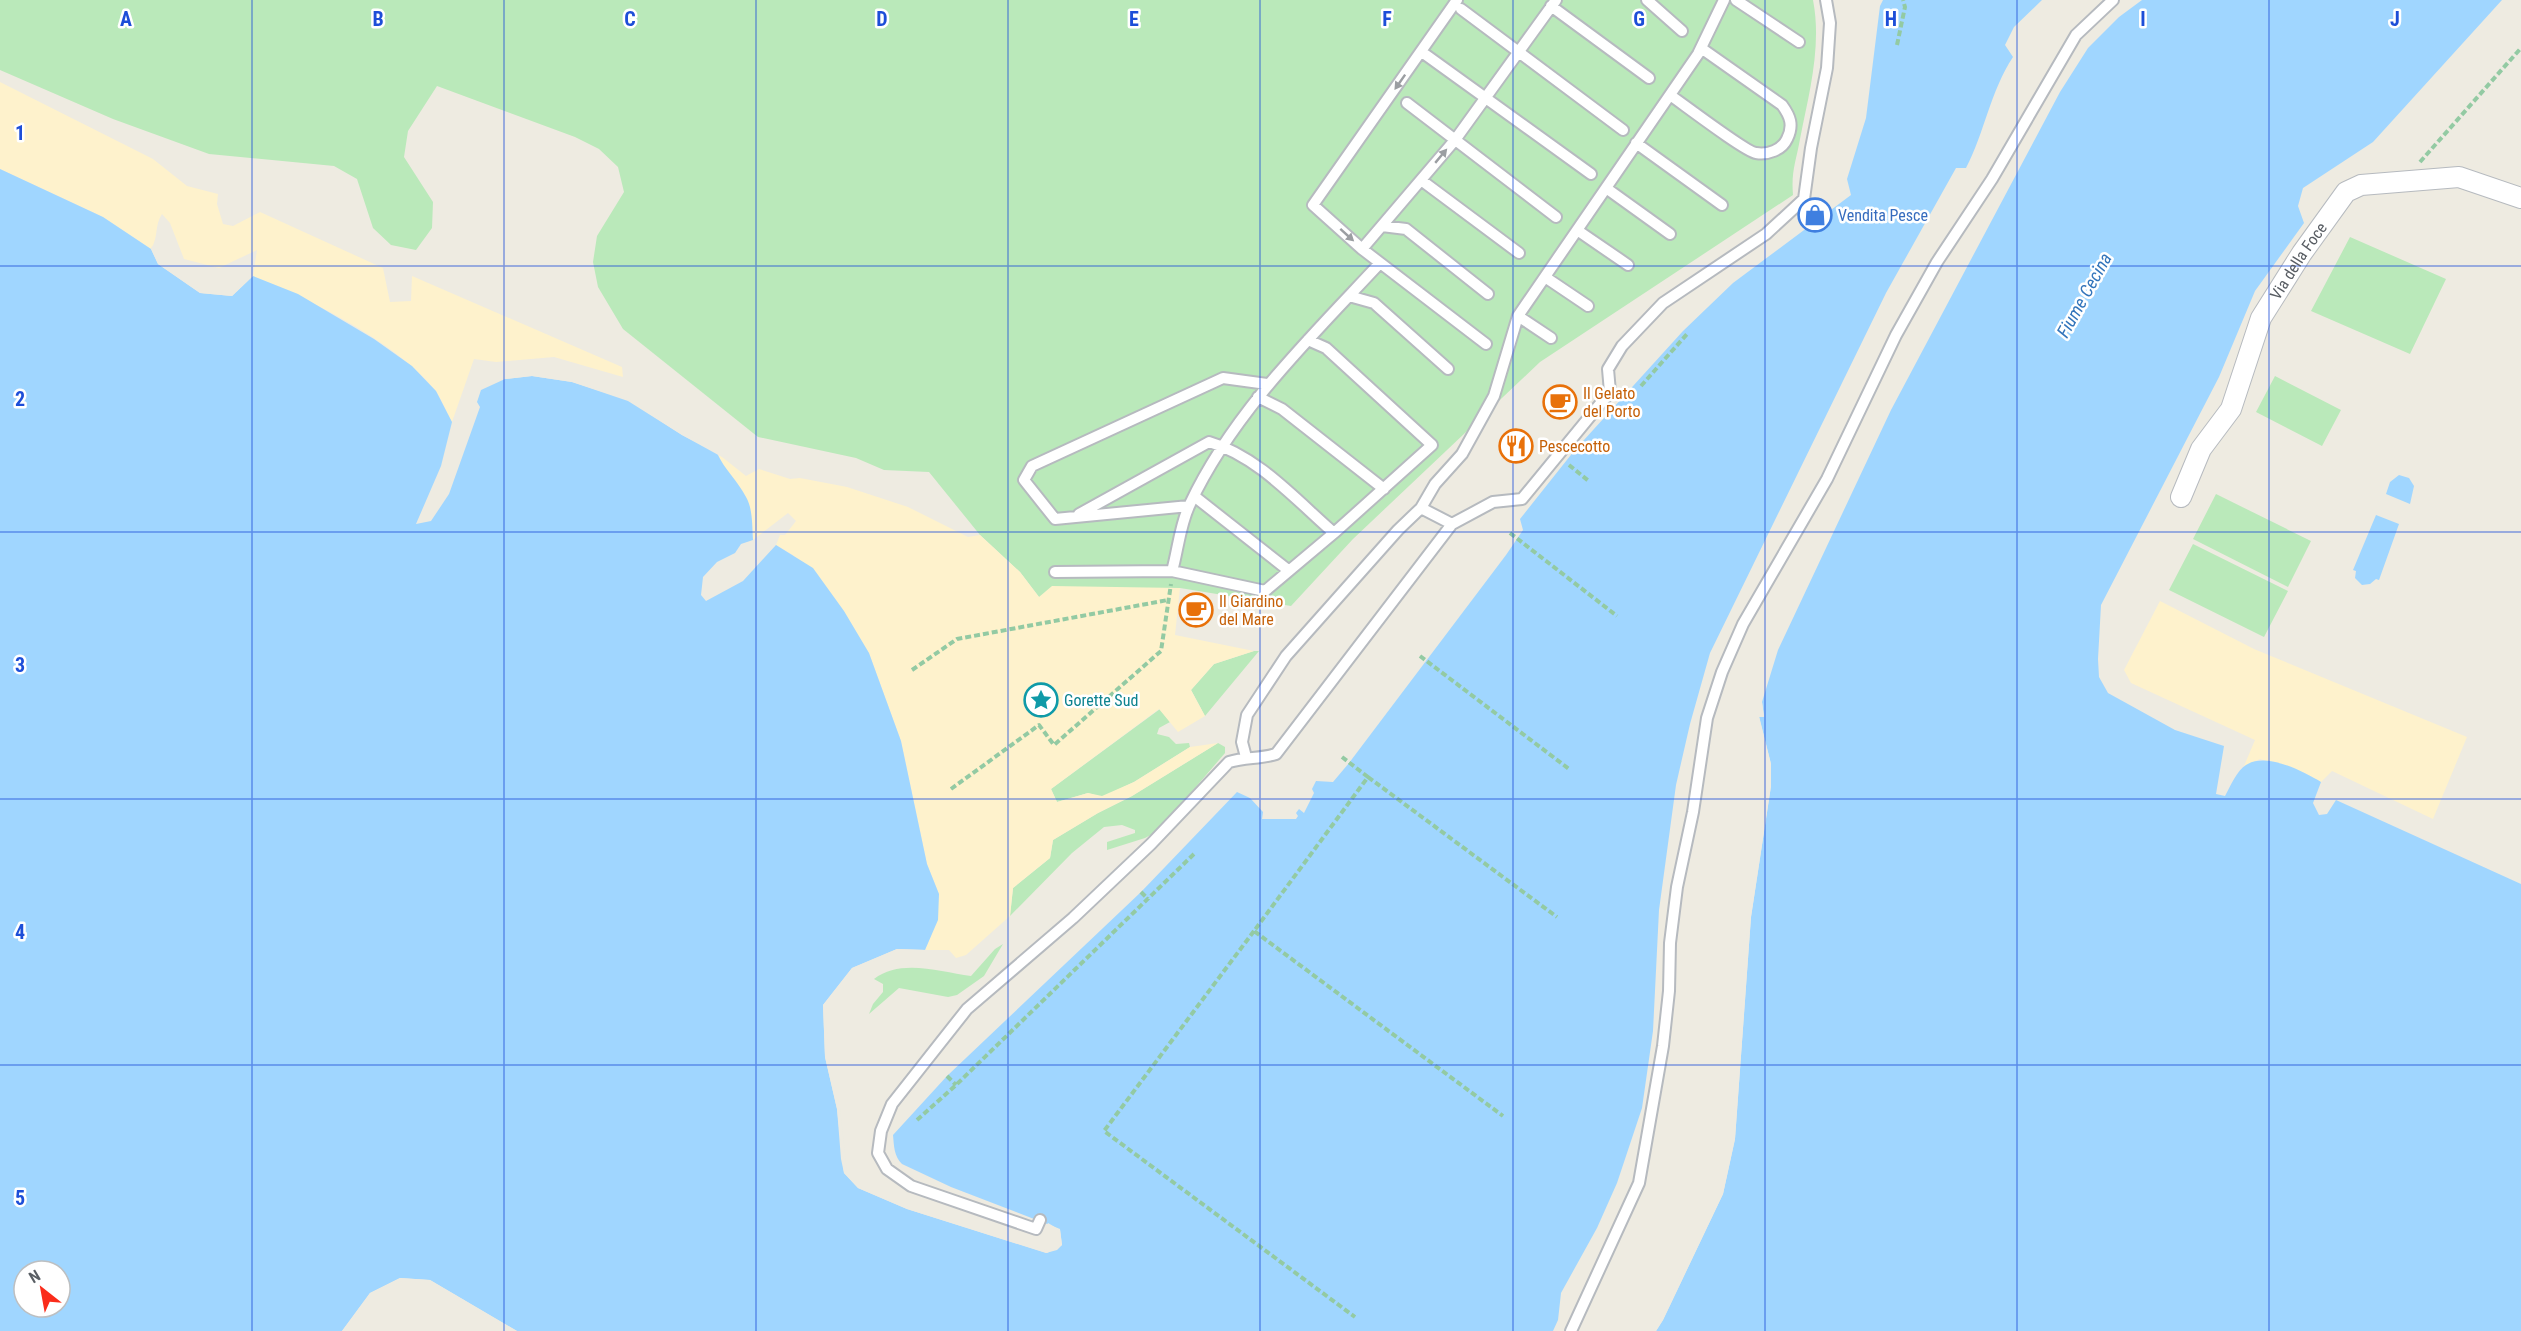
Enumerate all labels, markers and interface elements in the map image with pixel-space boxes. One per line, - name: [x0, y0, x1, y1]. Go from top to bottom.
- text: A: [120, 7, 132, 31]
- text: B: [372, 7, 384, 31]
- text: C: [624, 7, 636, 31]
- text: D: [876, 7, 888, 31]
- text: E: [1129, 7, 1139, 31]
- text: F: [1382, 7, 1392, 31]
- text: G: [1633, 7, 1645, 31]
- text: H: [1885, 7, 1897, 31]
- text: I: [2140, 7, 2146, 31]
- text: J: [2390, 7, 2400, 31]
- one-way arrow: [1394, 74, 1406, 90]
- text: 1: [15, 121, 25, 145]
- one-way arrow: [1434, 148, 1447, 164]
- shop icon: Vendita Pesce: [1797, 197, 1833, 233]
- place label: Vendita Pesce: [1838, 206, 1928, 225]
- street label: Via della Foce: [2266, 219, 2331, 303]
- one-way arrow: [1339, 228, 1354, 242]
- water label: Fiume Cecina: [2052, 249, 2116, 341]
- cafe icon: Il Gelato del Porto: [1542, 384, 1578, 420]
- place label: Il Gelato del Porto: [1583, 384, 1640, 421]
- text: 2: [15, 387, 25, 411]
- restaurant icon: Pescecotto: [1498, 428, 1534, 464]
- place label: Pescecotto: [1539, 437, 1610, 456]
- cafe icon: Il Giardino del Mare: [1178, 592, 1214, 628]
- place label: Il Giardino del Mare: [1219, 592, 1283, 629]
- text: 3: [15, 653, 25, 677]
- place icon: Gorette Sud: [1023, 682, 1059, 718]
- place label: Gorette Sud: [1064, 691, 1138, 710]
- text: 4: [15, 920, 25, 944]
- text: 5: [15, 1186, 25, 1210]
- north arrow: [12, 1259, 72, 1319]
- text: N: [25, 1266, 44, 1287]

